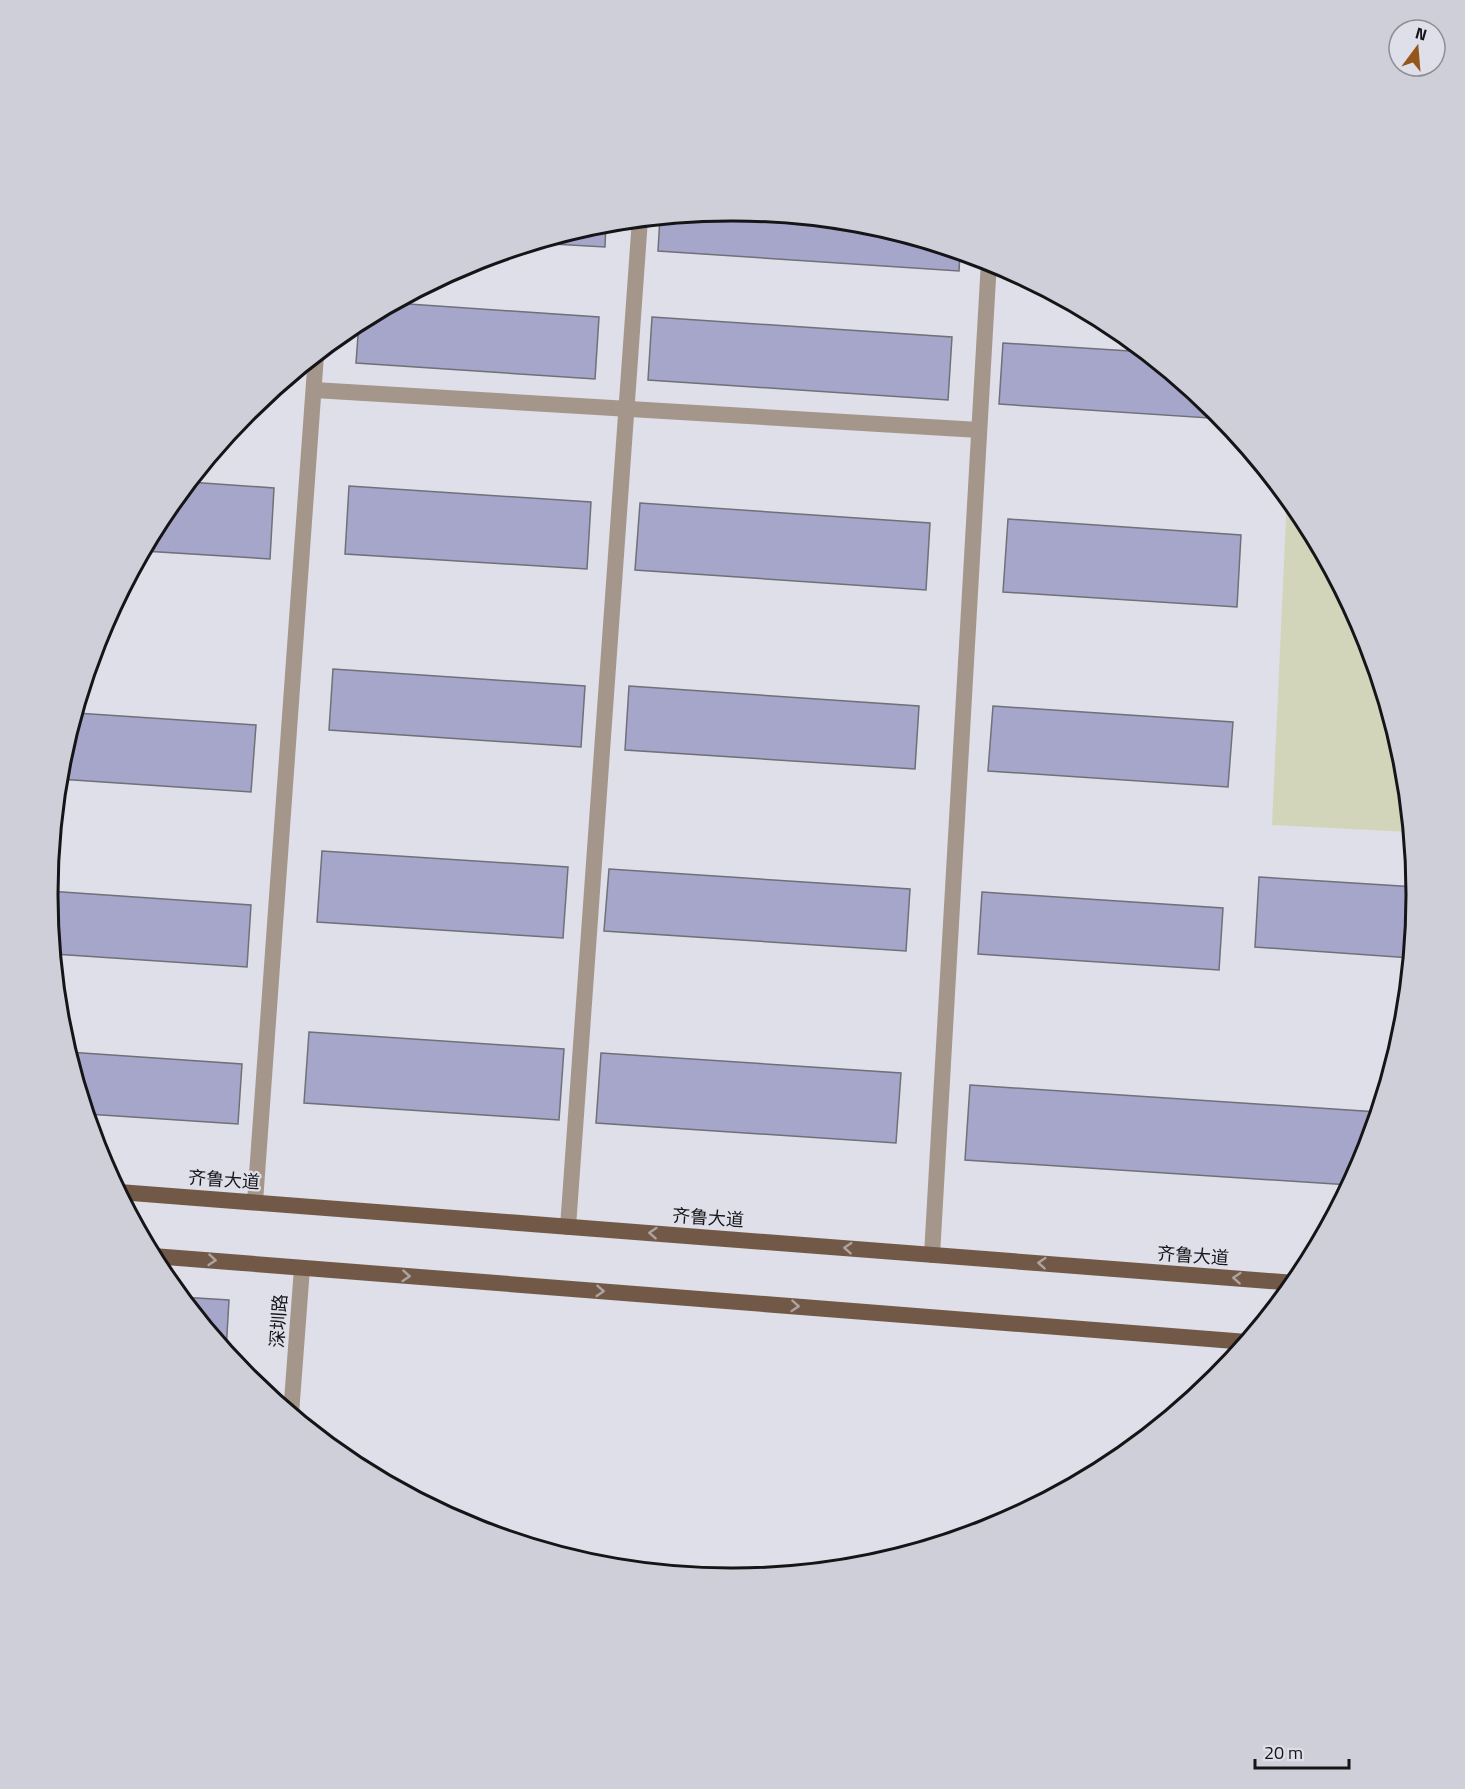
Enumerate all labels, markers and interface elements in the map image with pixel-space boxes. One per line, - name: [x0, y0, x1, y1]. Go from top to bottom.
- north arrow: [1387, 18, 1447, 78]
- text: N: [1412, 21, 1430, 47]
- street label: 齐鲁大道: [187, 1164, 261, 1195]
- street label: 齐鲁大道: [671, 1202, 745, 1233]
- one-way arrow: [649, 1227, 658, 1240]
- street label: 齐鲁大道: [1156, 1240, 1230, 1271]
- one-way arrow: [843, 1242, 852, 1255]
- one-way arrow: [207, 1254, 216, 1267]
- one-way arrow: [1038, 1257, 1047, 1270]
- one-way arrow: [401, 1269, 410, 1282]
- one-way arrow: [1232, 1272, 1241, 1285]
- one-way arrow: [596, 1284, 605, 1297]
- street label: 深圳路: [263, 1293, 294, 1349]
- one-way arrow: [790, 1299, 799, 1312]
- scale bar: [1255, 1732, 1350, 1770]
- text: 20 m: [1264, 1739, 1303, 1766]

